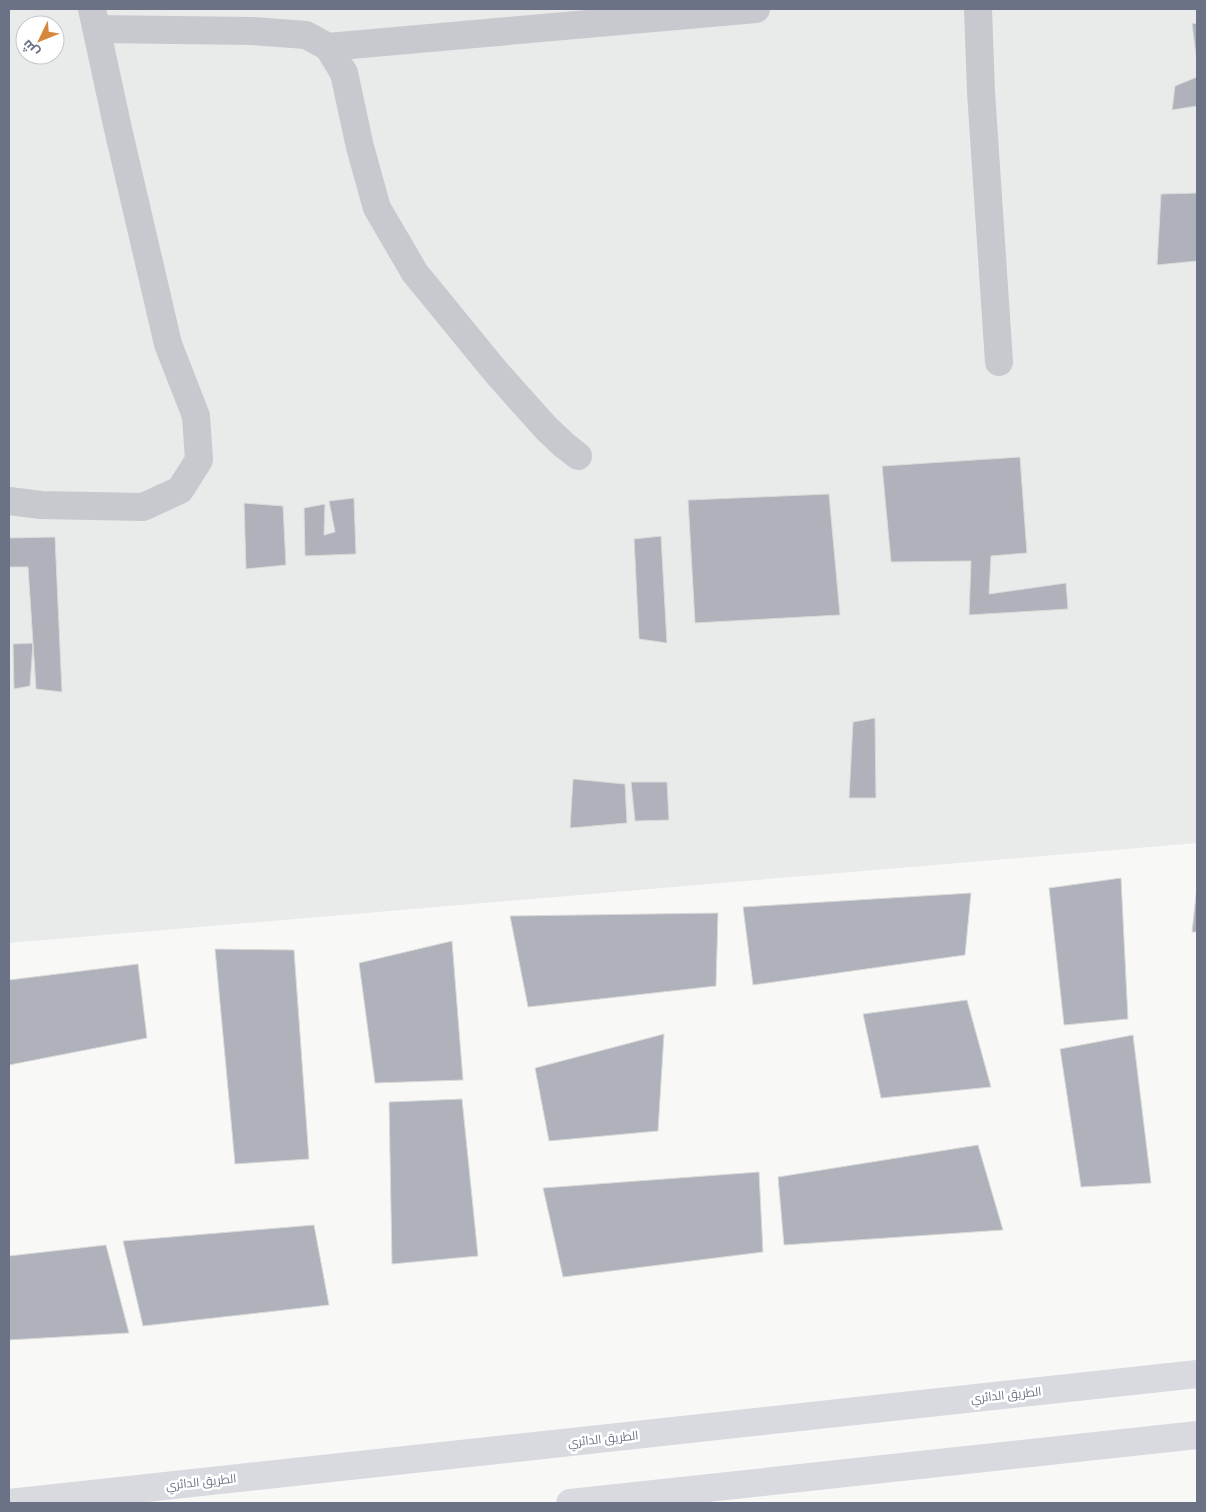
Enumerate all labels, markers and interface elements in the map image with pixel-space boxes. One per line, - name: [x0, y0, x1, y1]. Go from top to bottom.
- north arrow: [15, 15, 65, 65]
- text: ش: [18, 36, 43, 61]
- street label: الطريق الدائري: [970, 1384, 1042, 1409]
- street label: الطريق الدائري: [567, 1428, 639, 1453]
- street label: الطريق الدائري: [165, 1471, 237, 1496]

